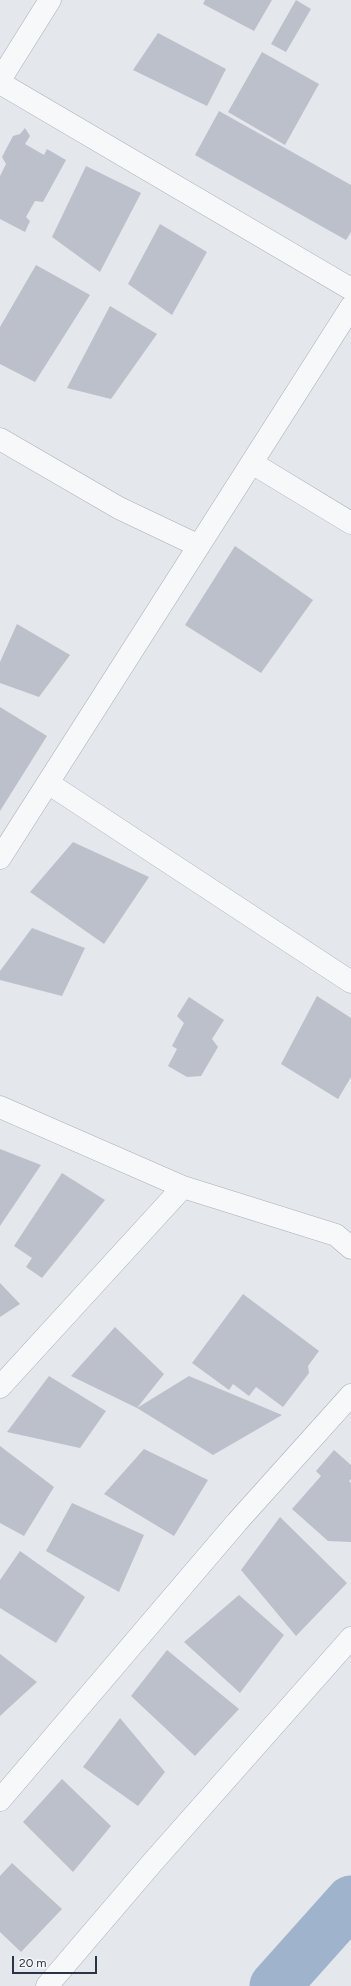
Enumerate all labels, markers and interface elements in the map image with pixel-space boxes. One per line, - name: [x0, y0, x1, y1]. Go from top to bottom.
- scale bar: [14, 1948, 99, 1974]
- text: 20 m: [19, 1956, 47, 1970]

